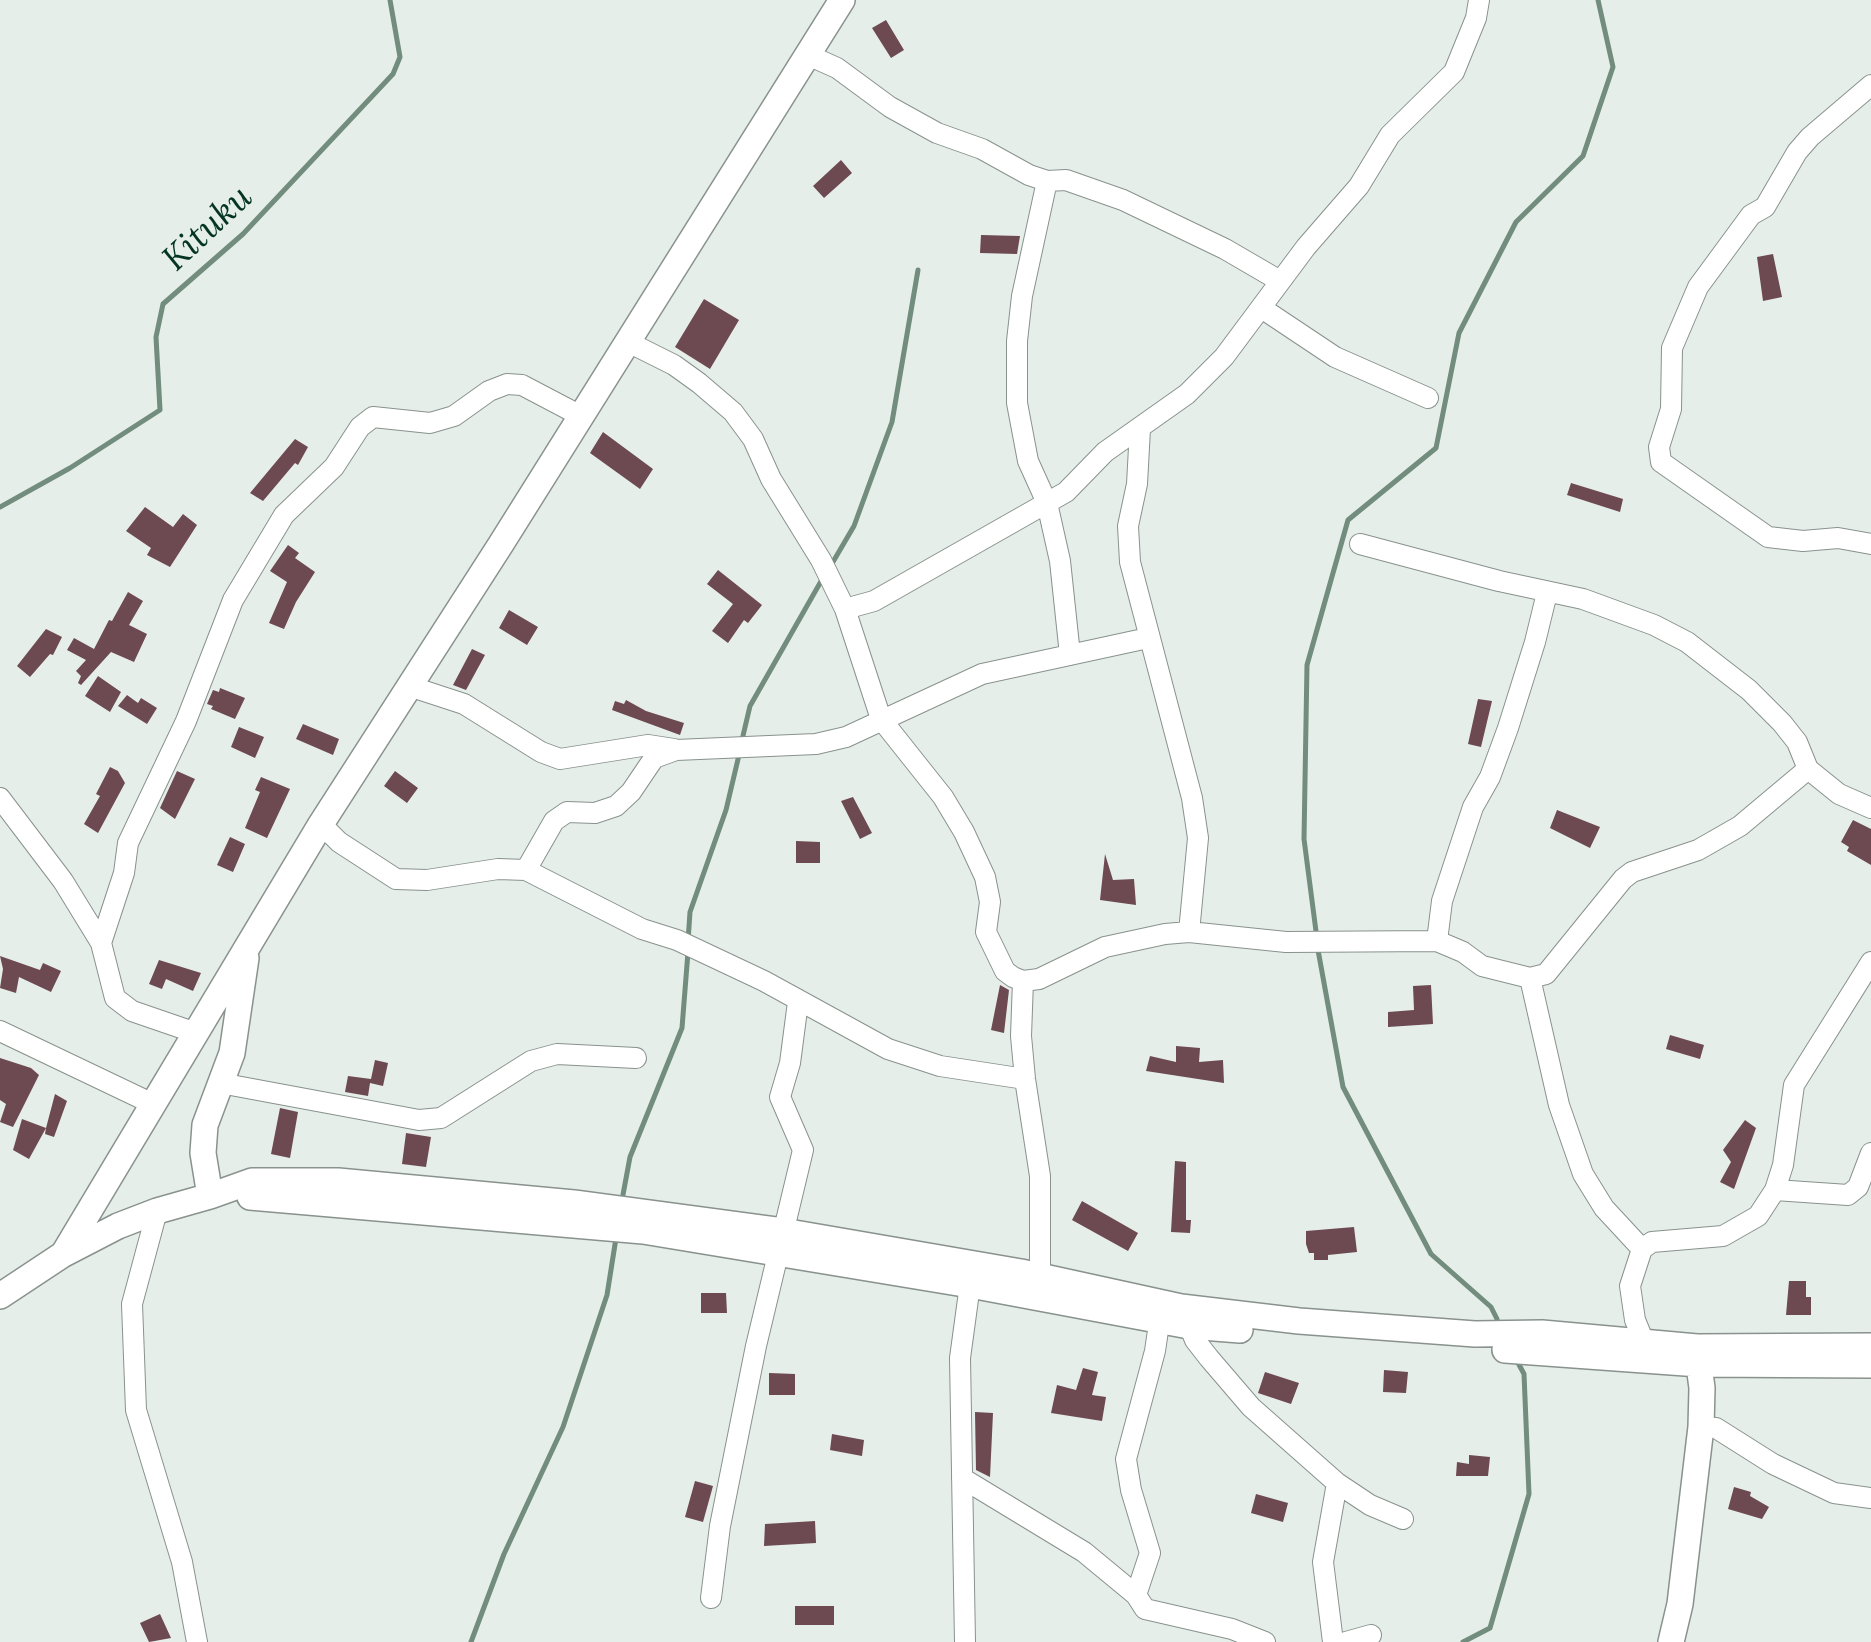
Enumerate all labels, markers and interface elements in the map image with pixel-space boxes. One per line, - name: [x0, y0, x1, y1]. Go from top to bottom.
- water label: Kituku: [155, 177, 261, 281]

